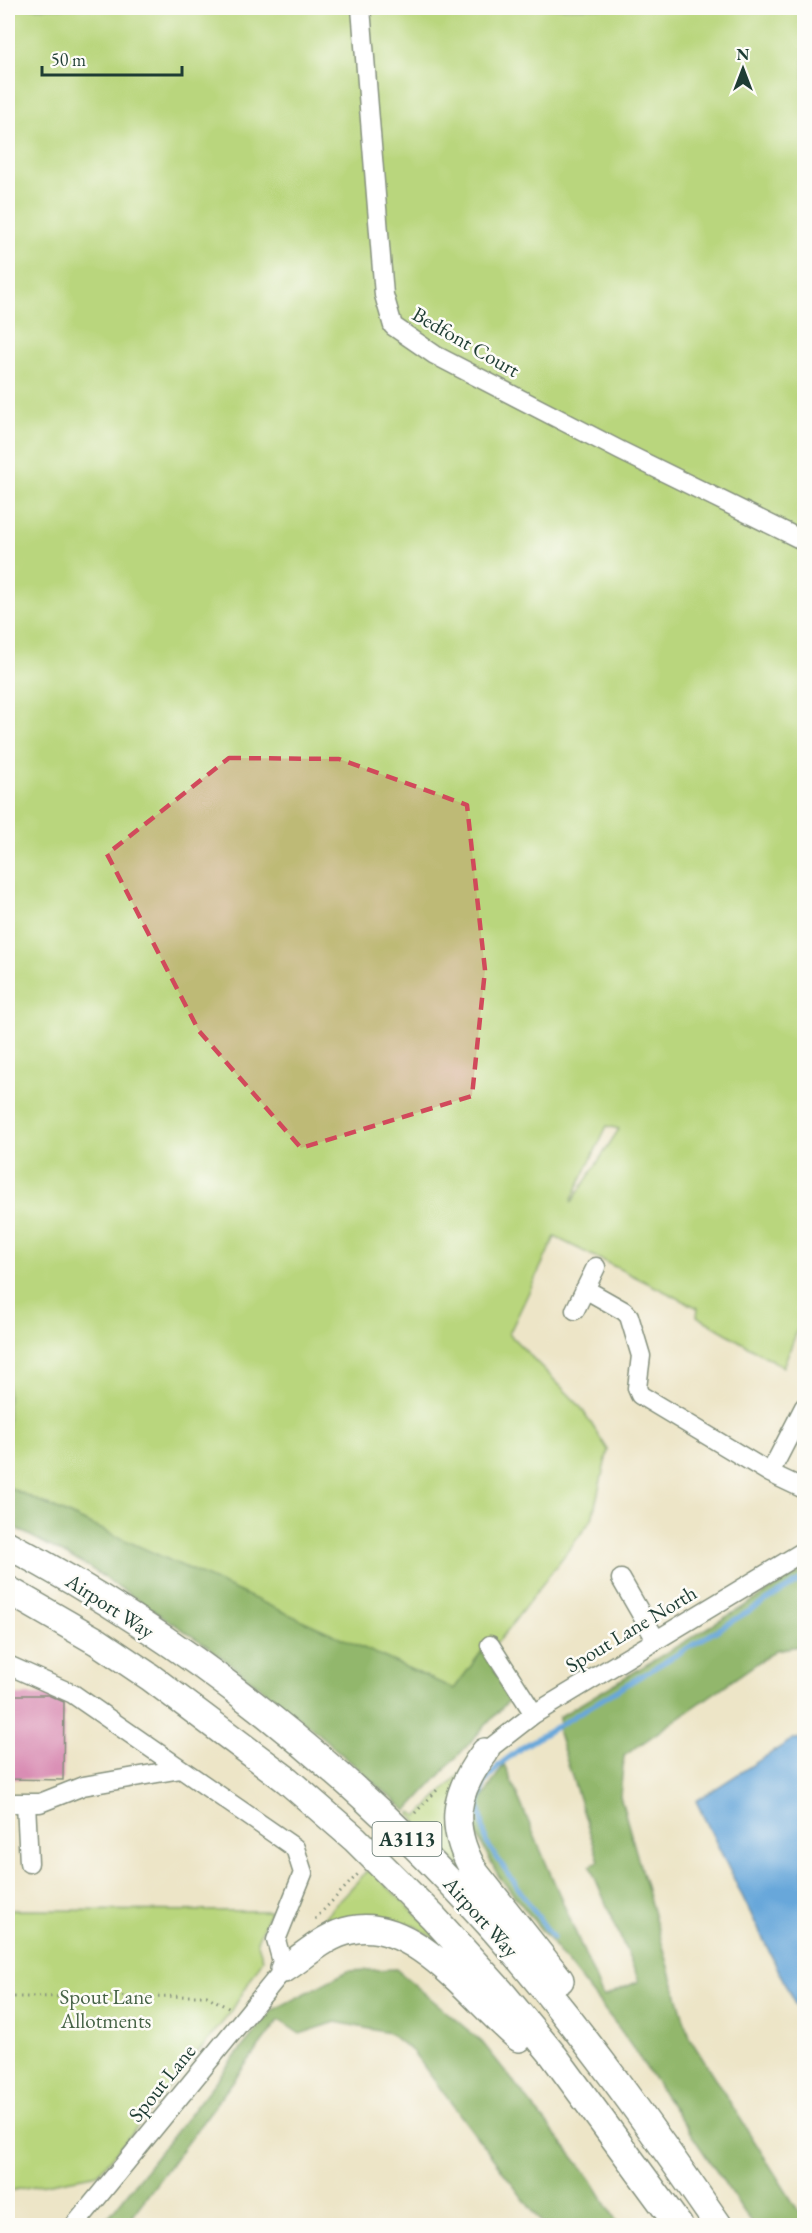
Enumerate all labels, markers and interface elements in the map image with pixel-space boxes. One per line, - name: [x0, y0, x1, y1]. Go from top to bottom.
- scale bar: [42, 39, 182, 77]
- north arrow: [713, 39, 773, 99]
- text: N: [737, 44, 750, 65]
- text: 50 m: [51, 48, 86, 71]
- street label: Bedfont Court: [408, 300, 525, 383]
- street label: Airport Way: [60, 1566, 160, 1645]
- street label: Spout Lane North: [560, 1579, 701, 1678]
- road number: A3113: [372, 1822, 442, 1856]
- street label: Airport Way: [437, 1870, 525, 1964]
- park label: Spout Lane Allotments: [60, 1983, 152, 2034]
- street label: Spout Lane: [122, 2038, 201, 2127]

